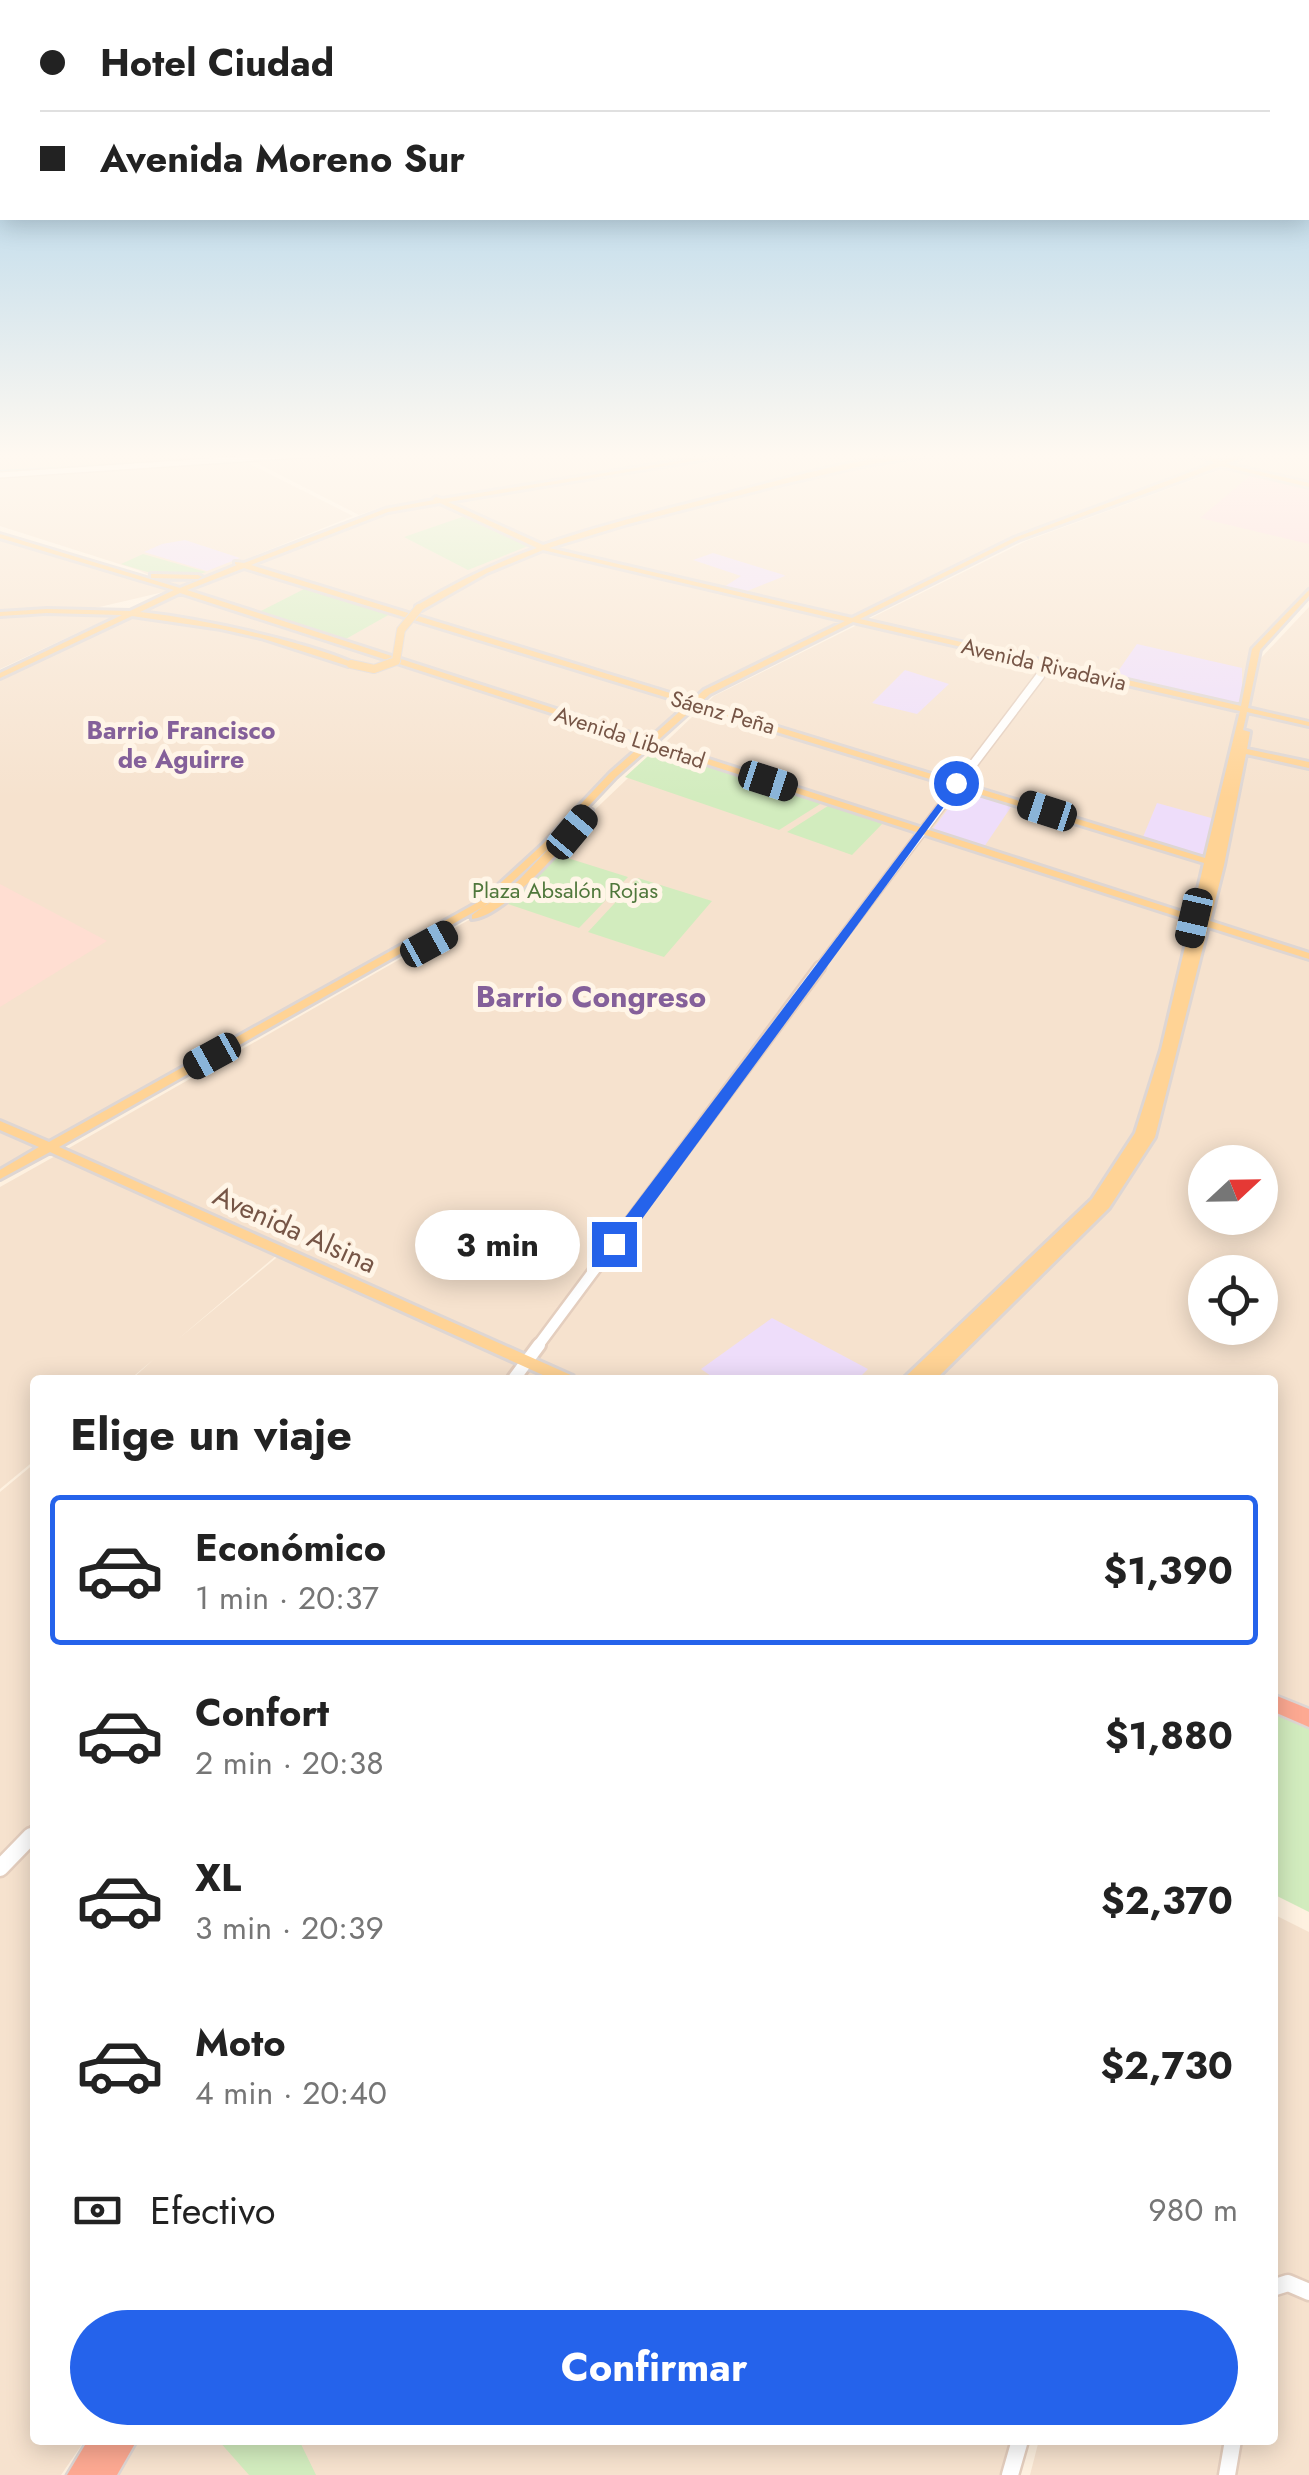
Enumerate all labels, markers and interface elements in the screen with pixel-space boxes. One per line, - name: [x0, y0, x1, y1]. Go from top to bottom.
- text: Hotel Ciudad: [100, 35, 334, 90]
- text: Avenida Moreno Sur: [100, 131, 465, 186]
- street label: Avenida Rivadavia: [958, 629, 1130, 699]
- street label: Sáenz Peña: [667, 682, 779, 742]
- street label: Avenida Libertad: [551, 698, 709, 776]
- district label: Barrio Francisco de Aguirre: [87, 712, 275, 777]
- car: [735, 757, 801, 805]
- route start: [934, 761, 979, 806]
- car: [1014, 787, 1080, 835]
- car: [541, 799, 603, 865]
- park label: Plaza Absalón Rojas: [472, 874, 658, 906]
- car: [1173, 885, 1215, 951]
- car: [395, 916, 463, 972]
- district label: Barrio Congreso: [476, 975, 706, 1018]
- car: [178, 1028, 246, 1084]
- north arrow: [1188, 1145, 1278, 1235]
- map controls: [1188, 1145, 1278, 1345]
- street label: Avenida Alsina: [207, 1175, 383, 1284]
- callout: 3 min: [414, 1209, 579, 1279]
- text: 3 min: [456, 1222, 539, 1268]
- route end: [592, 1222, 637, 1267]
- button: locate: [1188, 1255, 1278, 1345]
- text: Elige un viaje: [70, 1402, 352, 1467]
- text: Económico: [195, 1520, 386, 1575]
- icon: car: [75, 1525, 165, 1615]
- text: $1,390: [1104, 1543, 1233, 1598]
- text: 1 min · 20:37: [195, 1575, 379, 1621]
- text: Confort: [195, 1685, 329, 1740]
- icon: car: [75, 1690, 165, 1780]
- text: $1,880: [1105, 1708, 1233, 1763]
- text: 2 min · 20:38: [195, 1740, 384, 1786]
- text: XL: [195, 1850, 241, 1905]
- icon: car: [75, 1855, 165, 1945]
- text: $2,370: [1101, 1873, 1233, 1928]
- text: 3 min · 20:39: [195, 1905, 384, 1951]
- text: Moto: [195, 2015, 286, 2070]
- icon: car: [75, 2020, 165, 2110]
- text: $2,730: [1100, 2038, 1233, 2093]
- text: 4 min · 20:40: [195, 2070, 387, 2116]
- icon: cash: [70, 2183, 125, 2238]
- text: Efectivo: [150, 2183, 275, 2238]
- text: 980 m: [1148, 2187, 1238, 2233]
- button: Confirmar: [70, 2310, 1238, 2425]

